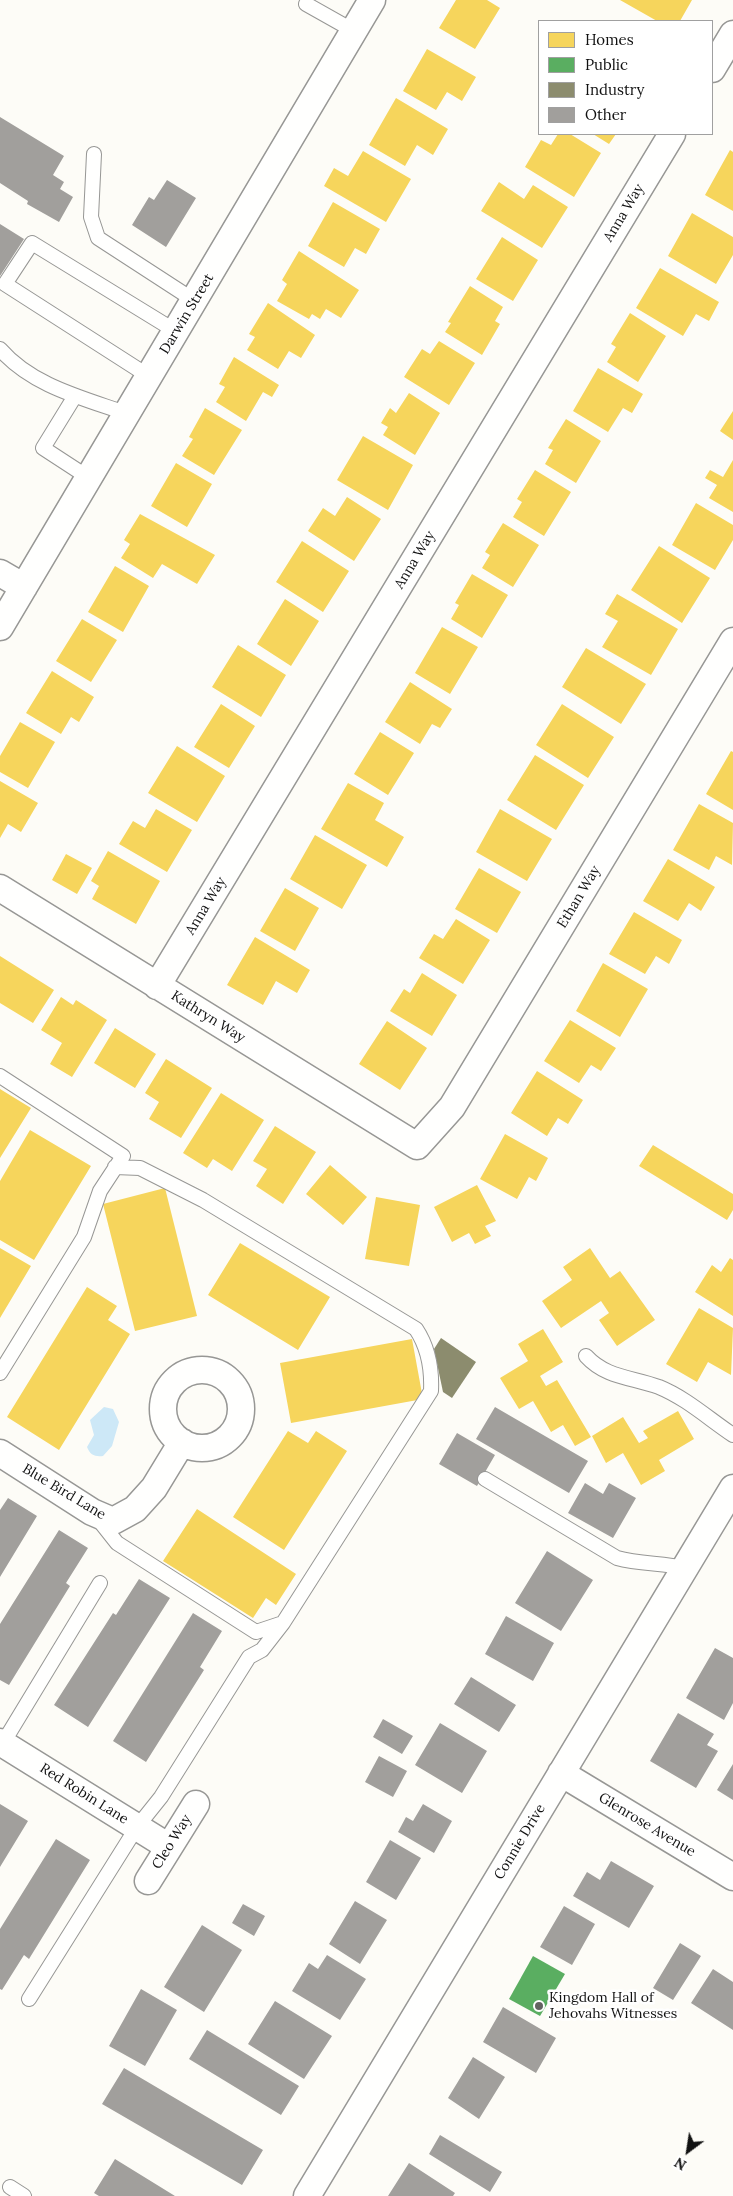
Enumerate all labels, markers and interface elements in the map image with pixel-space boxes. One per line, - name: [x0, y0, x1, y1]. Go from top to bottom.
- legend: [538, 20, 713, 135]
- text: Homes: [585, 30, 634, 49]
- text: Public: [585, 55, 628, 74]
- text: Industry: [585, 80, 644, 99]
- text: Other: [585, 105, 626, 124]
- street label: Anna Way: [600, 181, 648, 245]
- street label: Darwin Street: [156, 271, 218, 357]
- street label: Anna Way: [391, 528, 439, 592]
- street label: Ethan Way: [554, 863, 604, 931]
- street label: Anna Way: [182, 874, 230, 938]
- street label: Kathryn Way: [168, 988, 248, 1046]
- street label: Blue Bird Lane: [19, 1461, 109, 1523]
- street label: Red Robin Lane: [37, 1760, 131, 1828]
- street label: Glenrose Avenue: [596, 1789, 698, 1861]
- street label: Connie Drive: [491, 1801, 549, 1883]
- street label: Cleo Way: [149, 1812, 195, 1872]
- place label: Kingdom Hall of Jehovahs Witnesses: [549, 1990, 677, 2022]
- marker: Kingdom Hall of Jehovahs Witnesses: [533, 2000, 545, 2012]
- north arrow: [663, 2126, 713, 2176]
- text: N: [671, 2153, 690, 2174]

